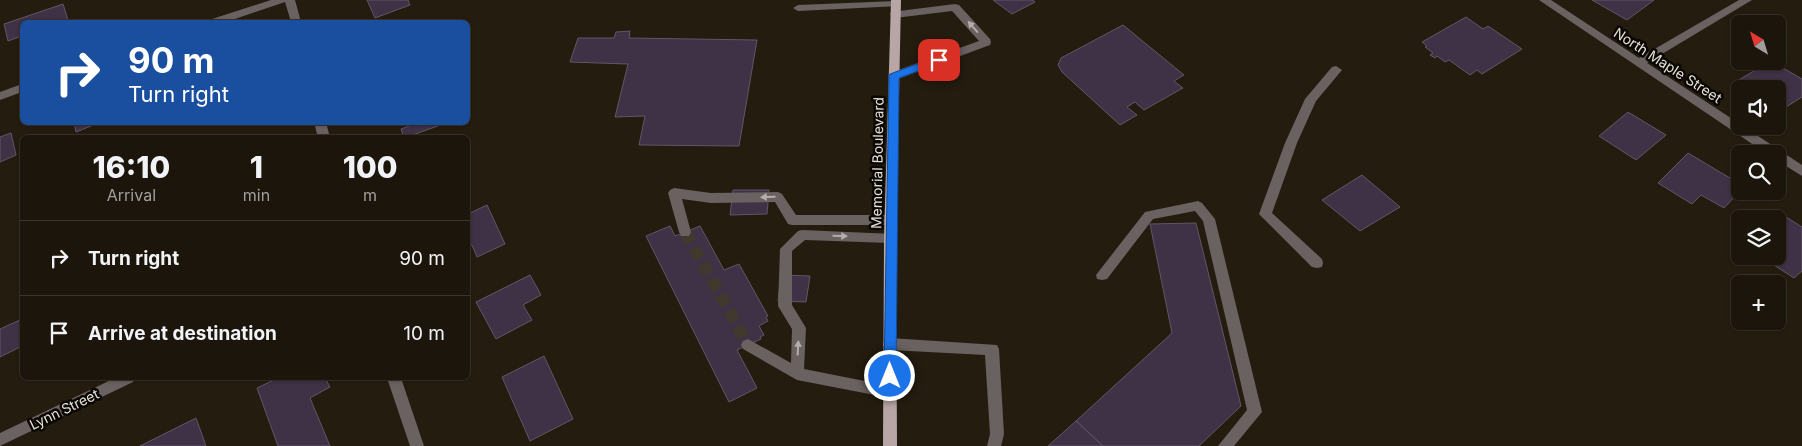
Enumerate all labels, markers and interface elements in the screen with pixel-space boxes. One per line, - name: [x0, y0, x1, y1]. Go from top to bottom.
- north arrow: [1731, 15, 1786, 70]
- map controls: [1731, 15, 1786, 330]
- one-way arrow: [968, 21, 979, 33]
- street label: North Maple Street: [1611, 24, 1726, 106]
- text: 90 m: [128, 39, 215, 81]
- pin: [918, 39, 960, 81]
- icon: right: [45, 40, 110, 105]
- icon: arrive: [925, 46, 953, 74]
- button: sound: [1731, 80, 1786, 135]
- text: Turn right: [128, 81, 229, 107]
- street label: Memorial Boulevard: [867, 97, 887, 229]
- button: search: [1731, 145, 1786, 200]
- text: 16:10: [93, 149, 170, 185]
- text: 1: [250, 149, 263, 185]
- text: 100: [343, 149, 397, 185]
- text: Arrival: [107, 185, 156, 205]
- text: min: [243, 185, 270, 205]
- text: m: [363, 185, 377, 205]
- one-way arrow: [760, 193, 776, 201]
- button: layers: [1731, 210, 1786, 265]
- one-way arrow: [832, 233, 848, 241]
- icon: right: [45, 244, 73, 272]
- text: Turn right: [88, 247, 179, 270]
- text: 90 m: [399, 247, 445, 270]
- button: +: [1731, 275, 1786, 330]
- icon: arrive: [45, 319, 73, 347]
- text: Arrive at destination: [88, 322, 277, 345]
- text: 10 m: [403, 322, 445, 345]
- one-way arrow: [795, 339, 803, 355]
- position arrow: [863, 349, 915, 401]
- street label: Lynn Street: [27, 385, 102, 433]

